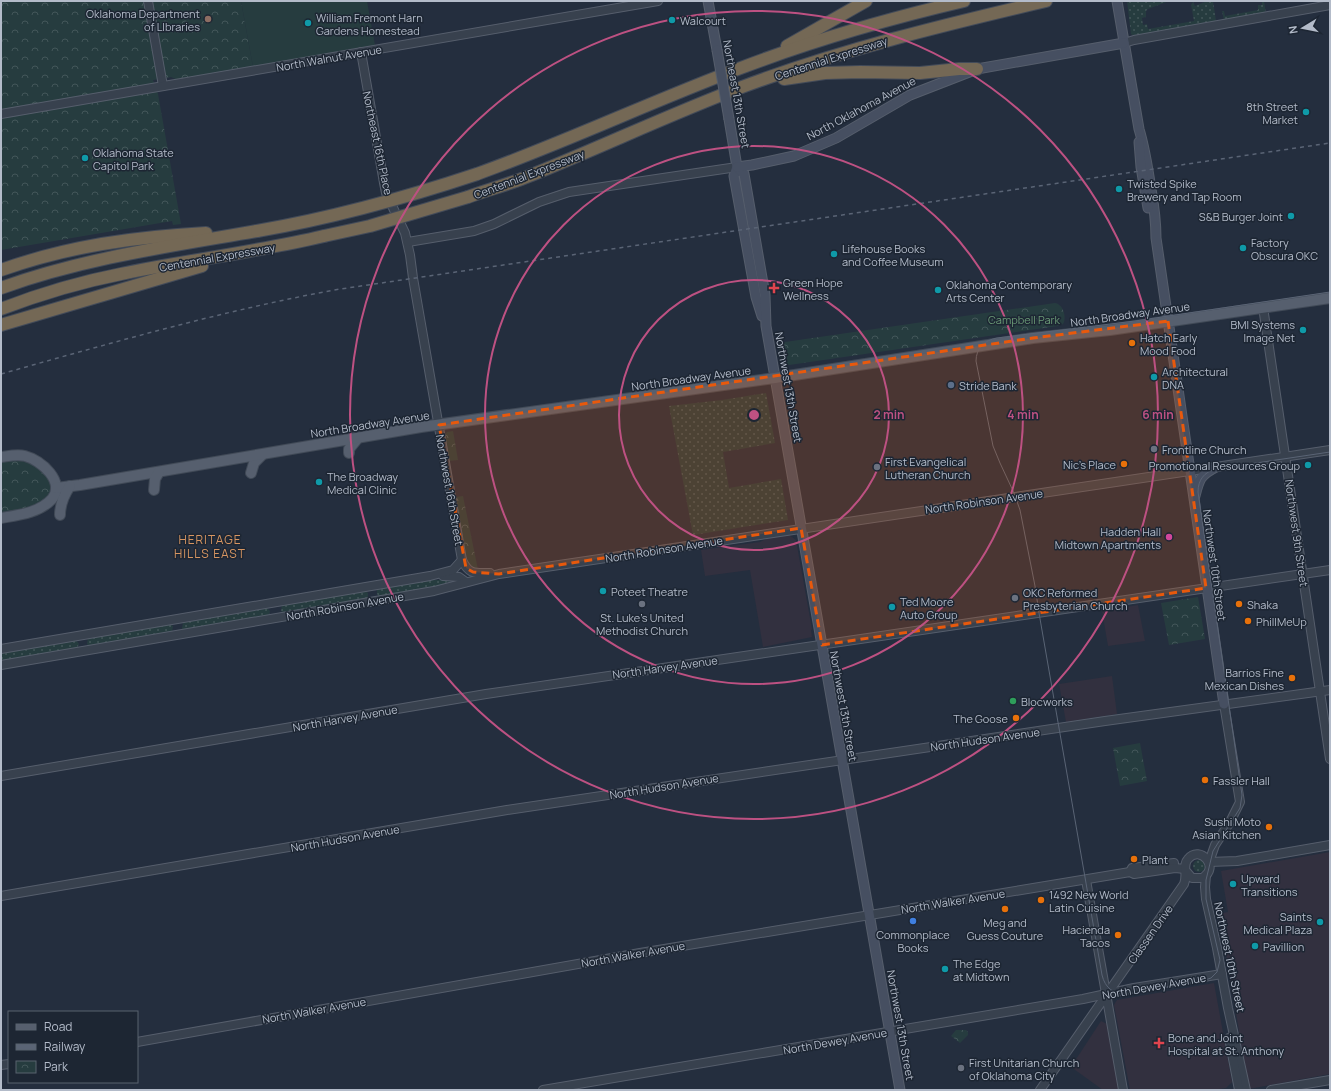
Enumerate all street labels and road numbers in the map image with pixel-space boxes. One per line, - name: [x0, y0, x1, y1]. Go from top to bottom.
- street label: Centennial Expressway: [773, 33, 889, 83]
- street label: Northeast 13th Street: [720, 39, 754, 149]
- street label: North Walnut Avenue: [275, 41, 384, 75]
- street label: North Oklahoma Avenue: [804, 73, 919, 143]
- street label: Northeast 16th Place: [360, 90, 396, 197]
- street label: Centennial Expressway: [471, 146, 587, 202]
- street label: Centennial Expressway: [158, 239, 276, 275]
- street label: North Broadway Avenue: [1069, 298, 1191, 330]
- street label: Northwest 13th Street: [772, 331, 806, 443]
- street label: North Broadway Avenue: [630, 362, 752, 394]
- street label: North Broadway Avenue: [309, 407, 431, 441]
- street label: Northwest 16th Street: [433, 433, 467, 547]
- street label: Northwest 9th Street: [1282, 478, 1312, 588]
- street label: North Robinson Avenue: [924, 485, 1044, 517]
- street label: Northwest 10th Street: [1200, 508, 1230, 622]
- street label: North Robinson Avenue: [604, 532, 724, 566]
- street label: North Robinson Avenue: [285, 588, 405, 624]
- street label: Northwest 13th Street: [827, 650, 861, 762]
- street label: North Harvey Avenue: [611, 652, 719, 682]
- street label: North Harvey Avenue: [291, 701, 399, 735]
- street label: North Hudson Avenue: [929, 724, 1041, 754]
- street label: North Hudson Avenue: [608, 770, 720, 802]
- street label: North Hudson Avenue: [289, 821, 401, 855]
- street label: North Walker Avenue: [900, 885, 1007, 917]
- street label: Northwest 10th Street: [1211, 900, 1249, 1014]
- street label: Classen Drive: [1124, 901, 1176, 966]
- street label: North Walker Avenue: [580, 937, 687, 971]
- street label: Northwest 13th Street: [884, 969, 918, 1081]
- street label: North Dewey Avenue: [1101, 969, 1208, 1002]
- street label: North Walker Avenue: [261, 993, 368, 1027]
- street label: North Dewey Avenue: [782, 1024, 889, 1057]

